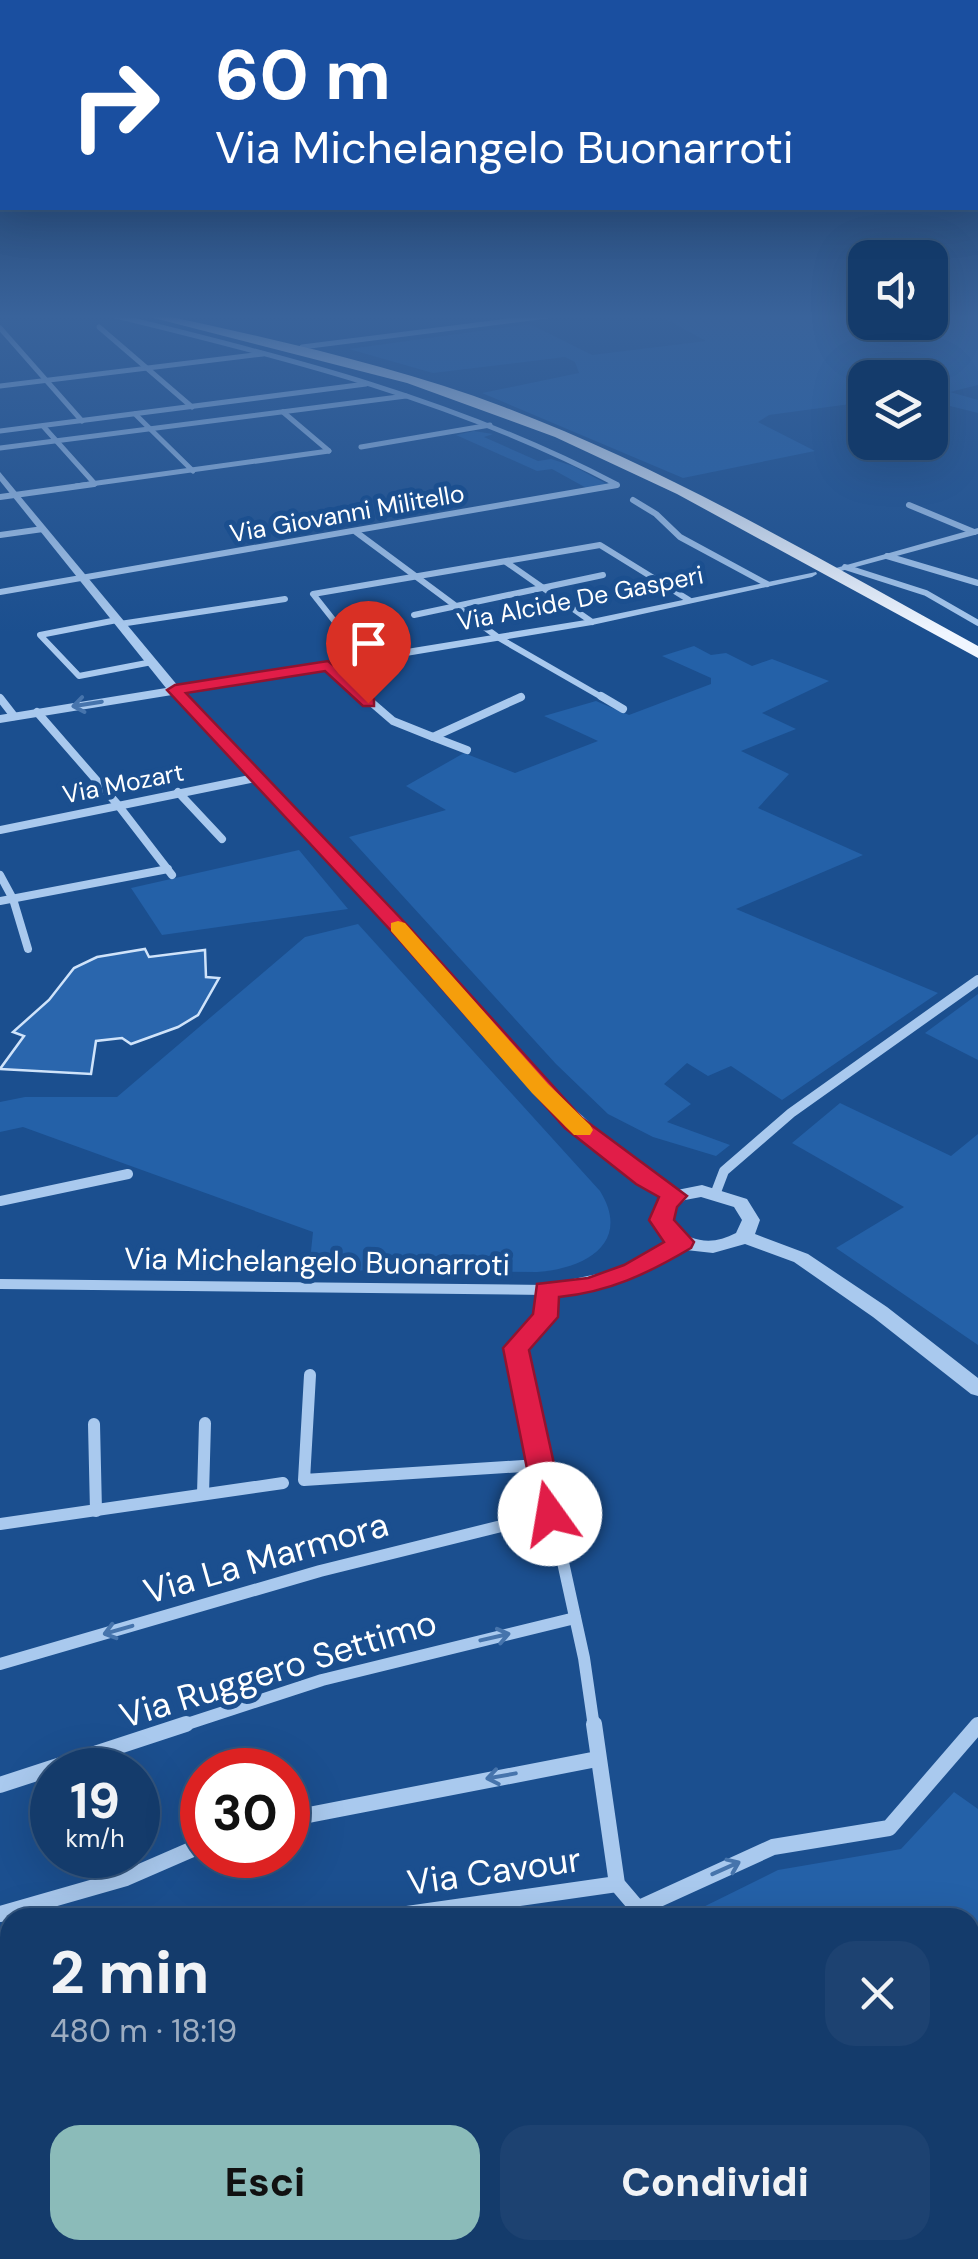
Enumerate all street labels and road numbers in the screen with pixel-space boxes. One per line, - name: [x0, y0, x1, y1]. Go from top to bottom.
- street label: Via Giovanni Militello: [227, 477, 467, 550]
- street label: Via Alcide De Gasperi: [454, 558, 706, 639]
- street label: Via Mozart: [60, 756, 187, 811]
- street label: Via Michelangelo Buonarroti: [124, 1239, 510, 1284]
- street label: Via La Marmora: [138, 1501, 394, 1615]
- street label: Via Ruggero Settimo: [114, 1599, 442, 1739]
- street label: Via Cavour: [404, 1836, 584, 1906]

